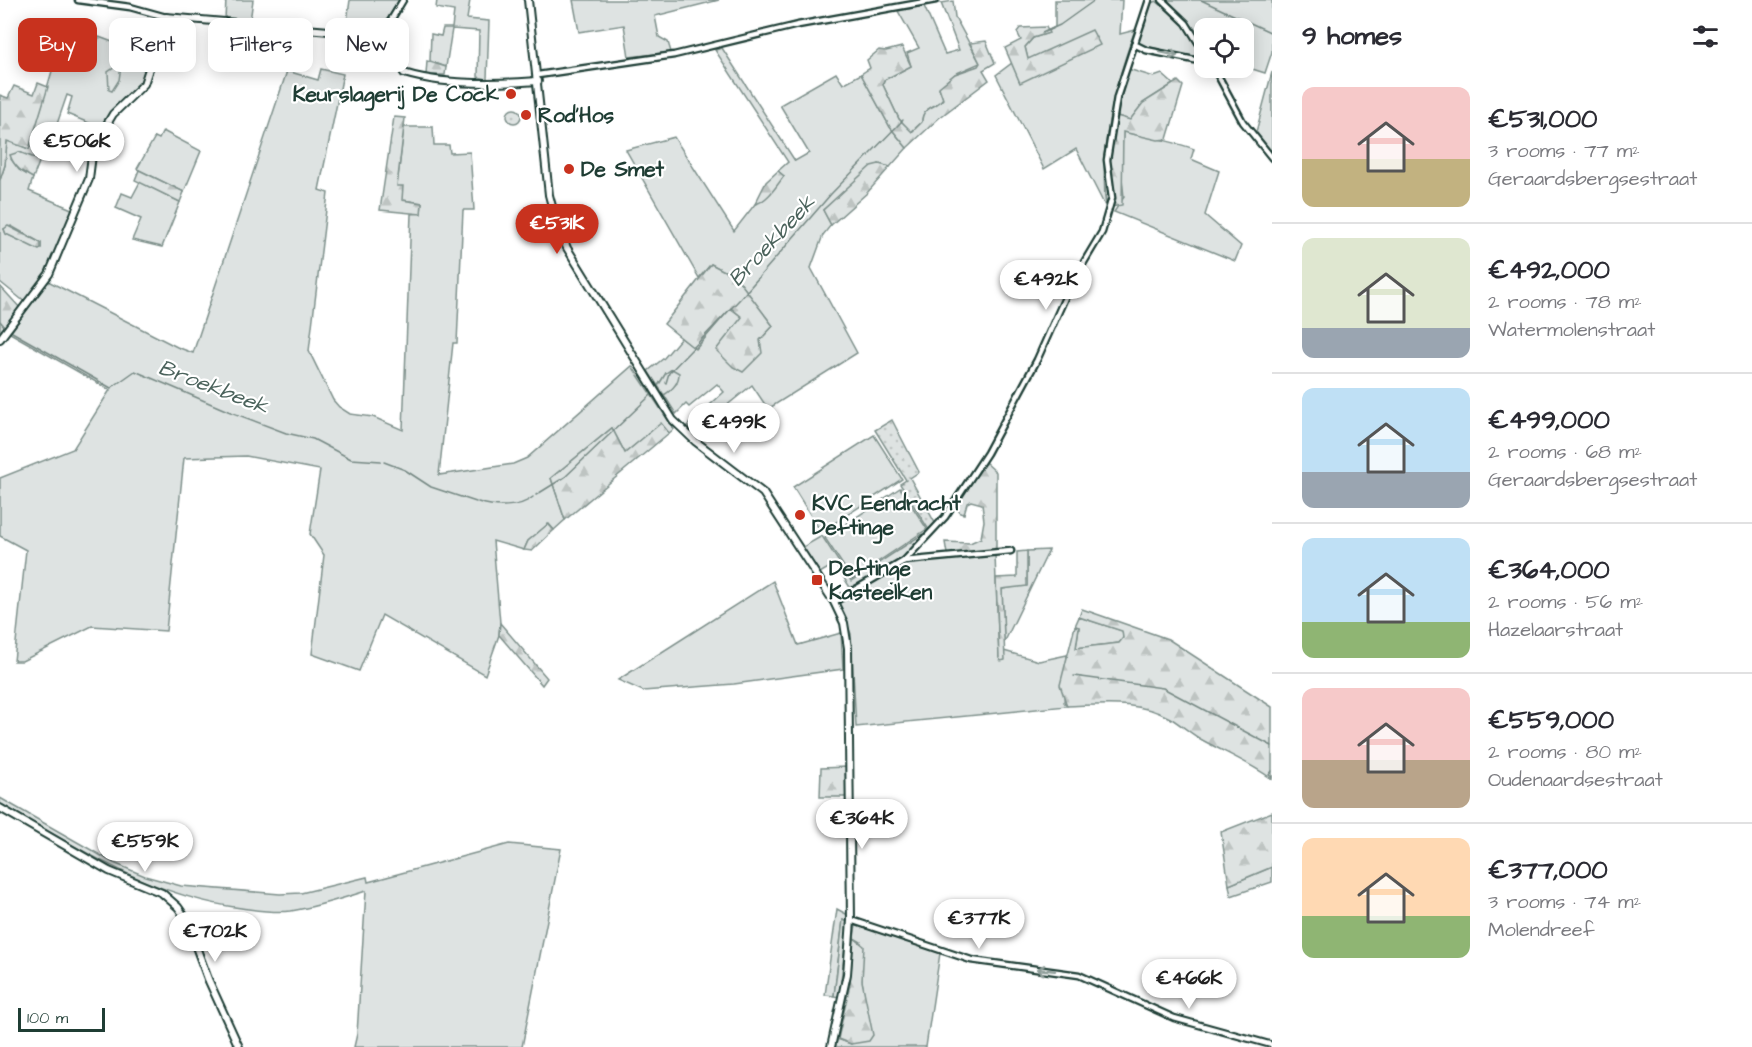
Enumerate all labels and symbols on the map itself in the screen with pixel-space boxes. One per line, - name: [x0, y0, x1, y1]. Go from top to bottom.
- one-way arrow: [1159, 49, 1178, 61]
- place label: Keurslagerij De Cock: [293, 80, 499, 111]
- marker: Keurslagerij De Cock: [504, 87, 518, 101]
- place label: Rod'Hos: [538, 101, 614, 130]
- marker: Rod'Hos: [519, 108, 533, 122]
- pin: €506K: [35, 122, 119, 173]
- place label: De Smet: [581, 155, 665, 184]
- marker: De Smet: [562, 162, 576, 176]
- water label: Broekbeek: [721, 188, 823, 294]
- pin: €531K: [515, 204, 599, 255]
- pin: €492K: [1004, 260, 1088, 311]
- water label: Broekbeek: [154, 352, 273, 423]
- pin: €499K: [692, 403, 776, 454]
- place label: KVC Eendracht Deftinge: [812, 489, 961, 544]
- marker: KVC Eendracht Deftinge: [793, 508, 807, 522]
- place label: Deftinge Kasteelken: [829, 554, 933, 607]
- marker: Deftinge Kasteelken: [810, 573, 824, 587]
- pin: €364K: [820, 799, 904, 850]
- pin: €559K: [103, 822, 187, 873]
- pin: €377K: [937, 899, 1021, 950]
- pin: €702K: [173, 912, 257, 963]
- pin: €466K: [1147, 959, 1231, 1010]
- one-way arrow: [1036, 964, 1056, 975]
- scale bar: [18, 1005, 105, 1032]

